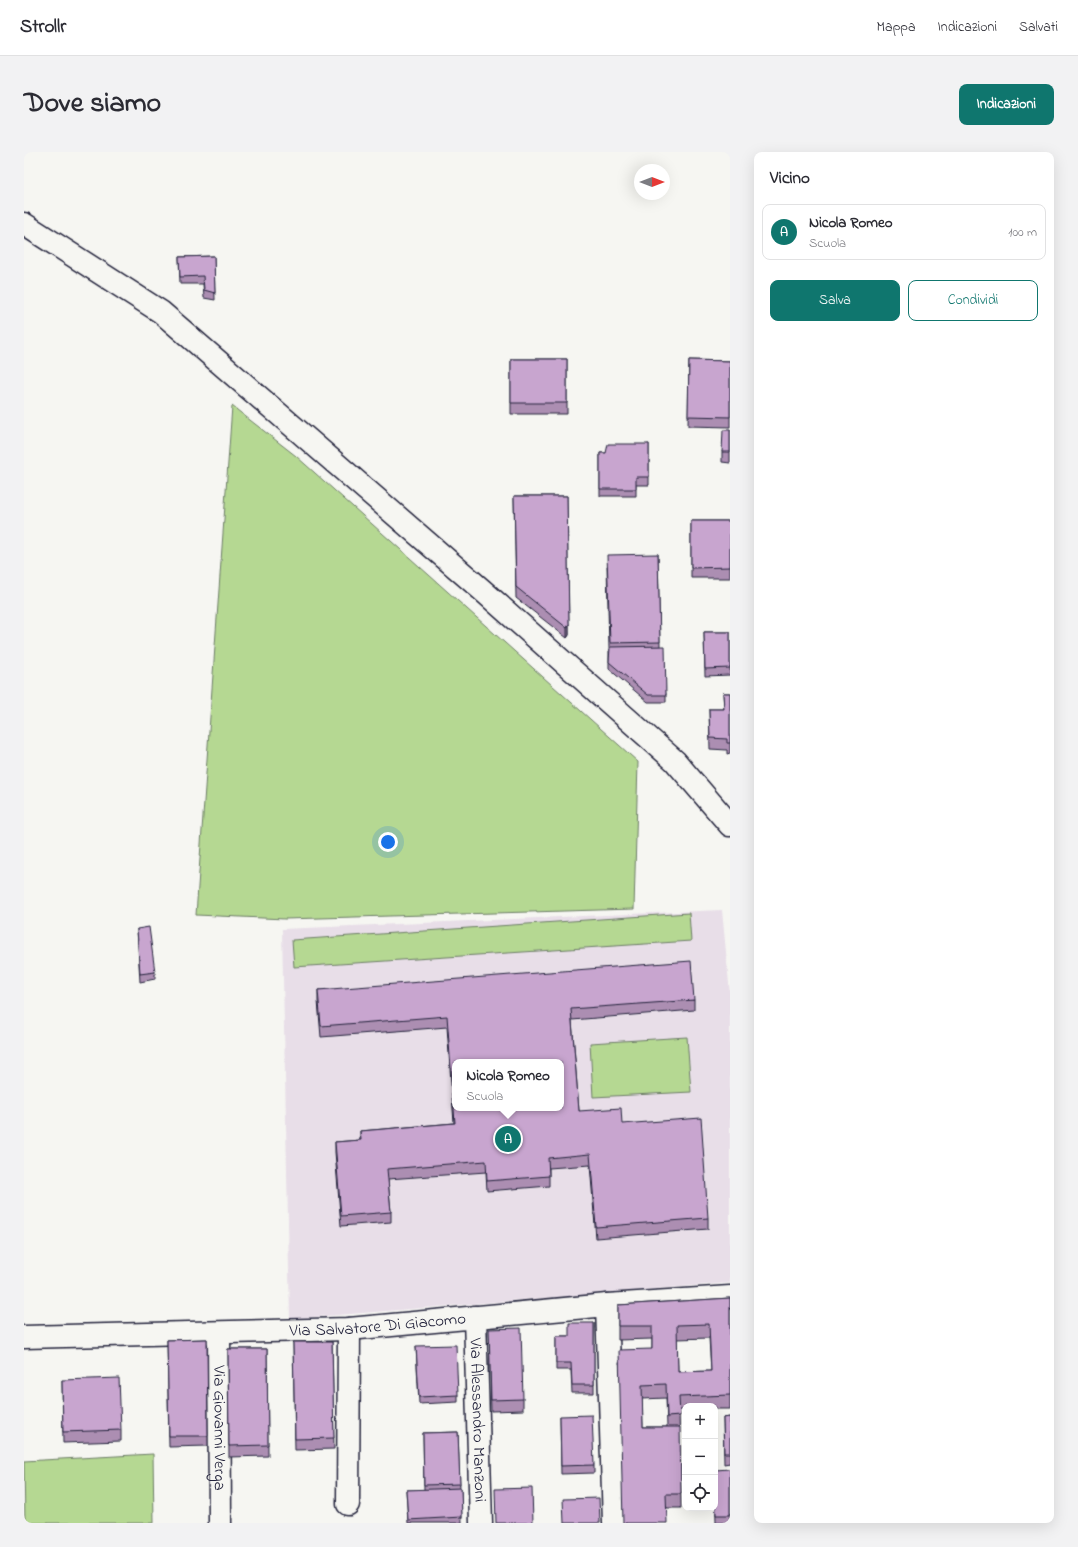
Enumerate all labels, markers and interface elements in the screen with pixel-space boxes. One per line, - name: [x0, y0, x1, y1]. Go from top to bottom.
- text: Strollr: [20, 14, 66, 41]
- text: Mappa: [877, 17, 915, 38]
- text: Indicazioni: [937, 17, 997, 38]
- text: Salvati: [1019, 17, 1058, 38]
- text: Dove siamo: [24, 84, 161, 125]
- button: Indicazioni: [959, 84, 1054, 125]
- north arrow: [634, 164, 670, 200]
- text: Vicino: [770, 166, 810, 191]
- text: Nicola Romeo: [809, 212, 892, 234]
- text: A: [780, 223, 788, 242]
- text: 100 m: [1008, 223, 1037, 242]
- text: Scuola: [809, 234, 846, 253]
- button: Salva: [770, 280, 900, 321]
- button: Condividi: [908, 280, 1038, 321]
- your location: [378, 832, 398, 852]
- popup: [452, 1059, 564, 1111]
- text: Nicola Romeo: [466, 1065, 550, 1087]
- text: Scuola: [466, 1087, 503, 1106]
- pin: A: [495, 1124, 521, 1154]
- street label: Via Salvatore Di Giacomo: [288, 1306, 467, 1343]
- street label: Via Alessandro Manzoni: [463, 1336, 493, 1503]
- street label: Via Giovanni Verga: [205, 1364, 232, 1491]
- map controls: [682, 1403, 718, 1511]
- button: +: [682, 1403, 718, 1439]
- button: −: [682, 1439, 718, 1475]
- button: locate: [682, 1475, 718, 1511]

